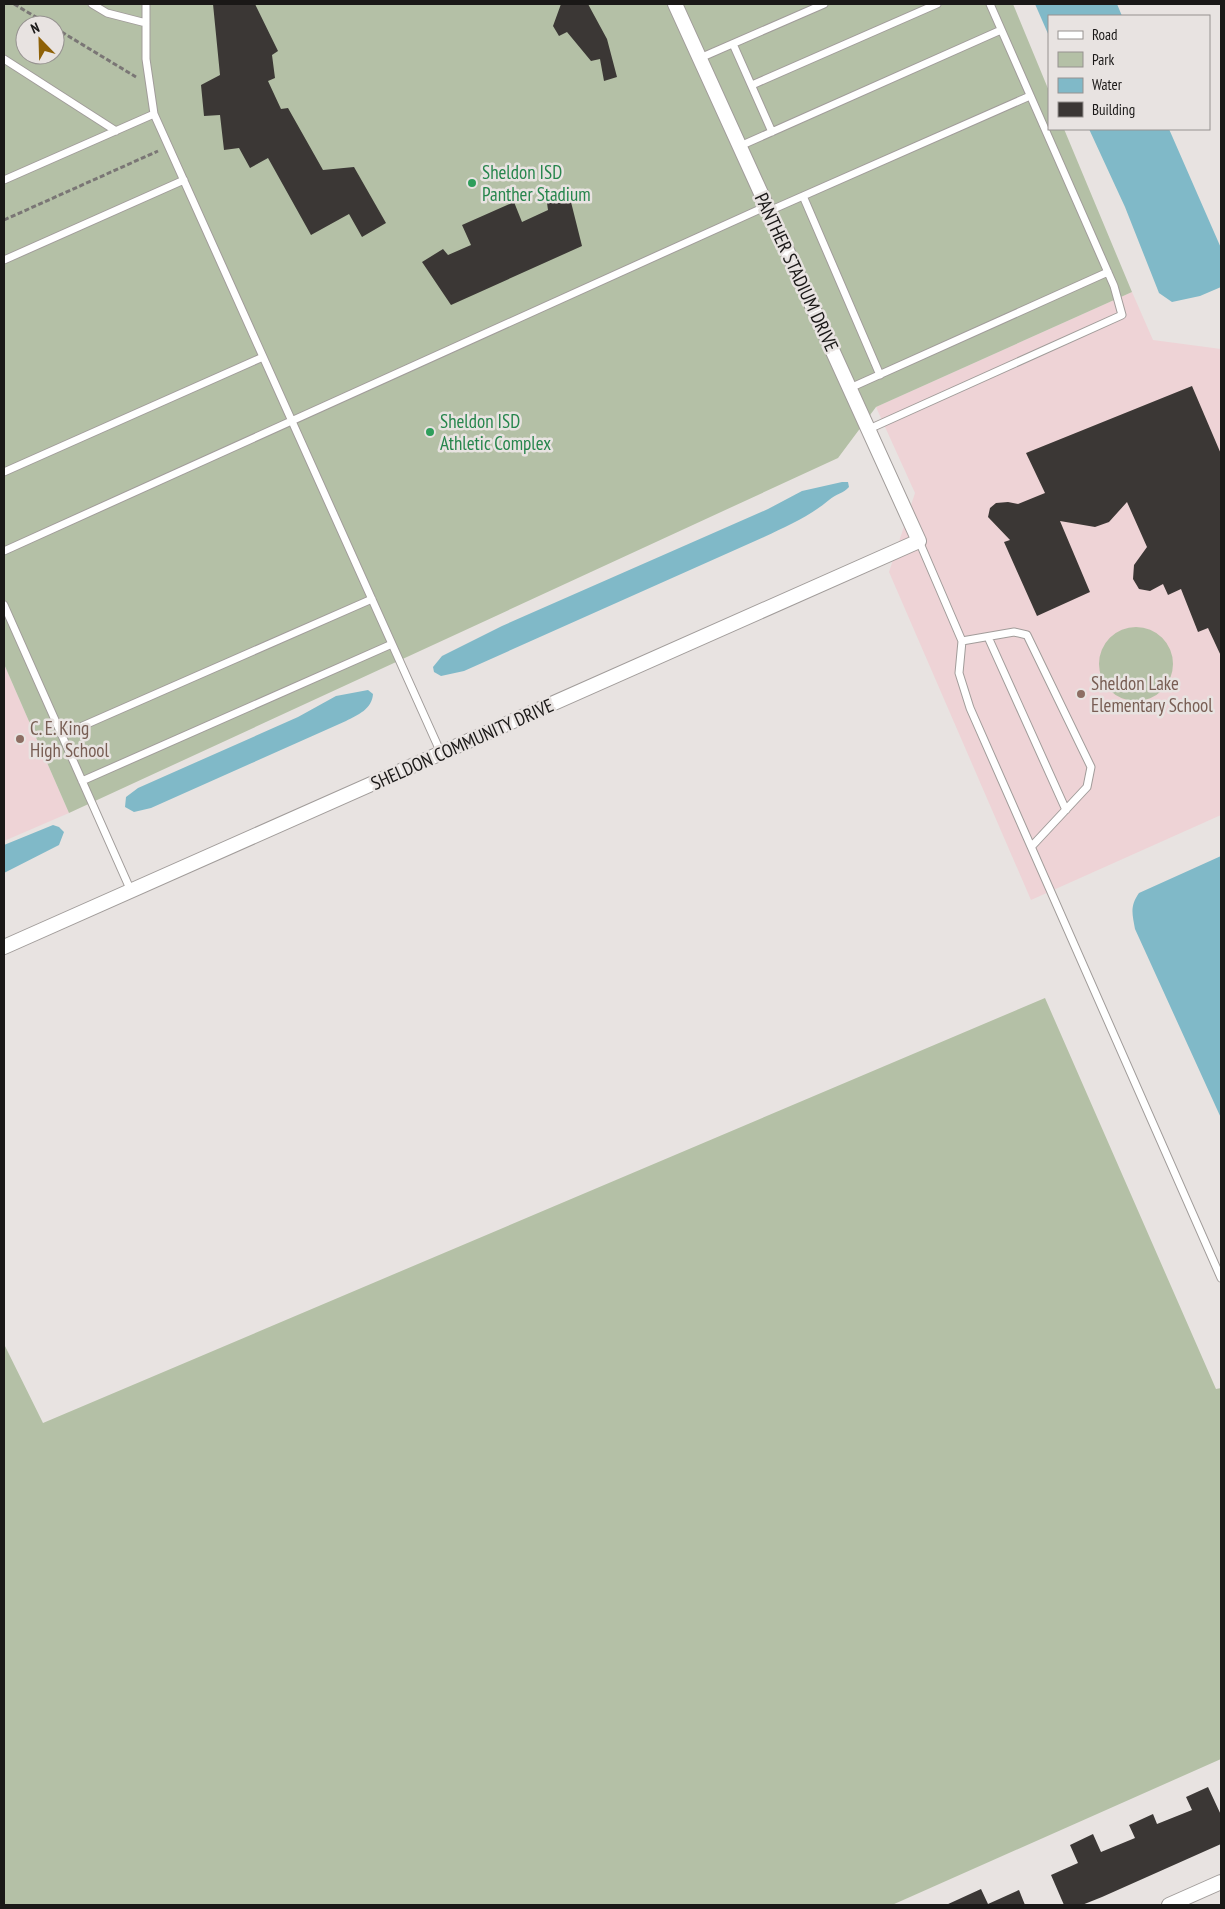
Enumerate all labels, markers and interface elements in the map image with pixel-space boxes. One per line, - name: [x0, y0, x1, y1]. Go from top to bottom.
- north arrow: [15, 15, 65, 65]
- legend: [1048, 15, 1210, 130]
- text: N: [28, 18, 42, 38]
- text: Road: [1092, 25, 1118, 44]
- text: Park: [1092, 50, 1114, 69]
- text: Water: [1092, 75, 1123, 94]
- text: Building: [1092, 100, 1135, 119]
- place label: Sheldon ISD Panther Stadium: [482, 160, 591, 206]
- marker: Sheldon ISD Panther Stadium: [466, 177, 478, 189]
- street label: PANTHER STADIUM DRIVE: [750, 189, 844, 355]
- place label: Sheldon ISD Athletic Complex: [440, 409, 551, 455]
- marker: Sheldon ISD Athletic Complex: [424, 426, 436, 438]
- place label: Sheldon Lake Elementary School: [1091, 671, 1213, 717]
- marker: Sheldon Lake Elementary School: [1075, 688, 1087, 700]
- street label: SHELDON COMMUNITY DRIVE: [367, 693, 557, 795]
- place label: C. E. King High School: [30, 716, 110, 762]
- marker: C. E. King High School: [14, 733, 26, 745]

